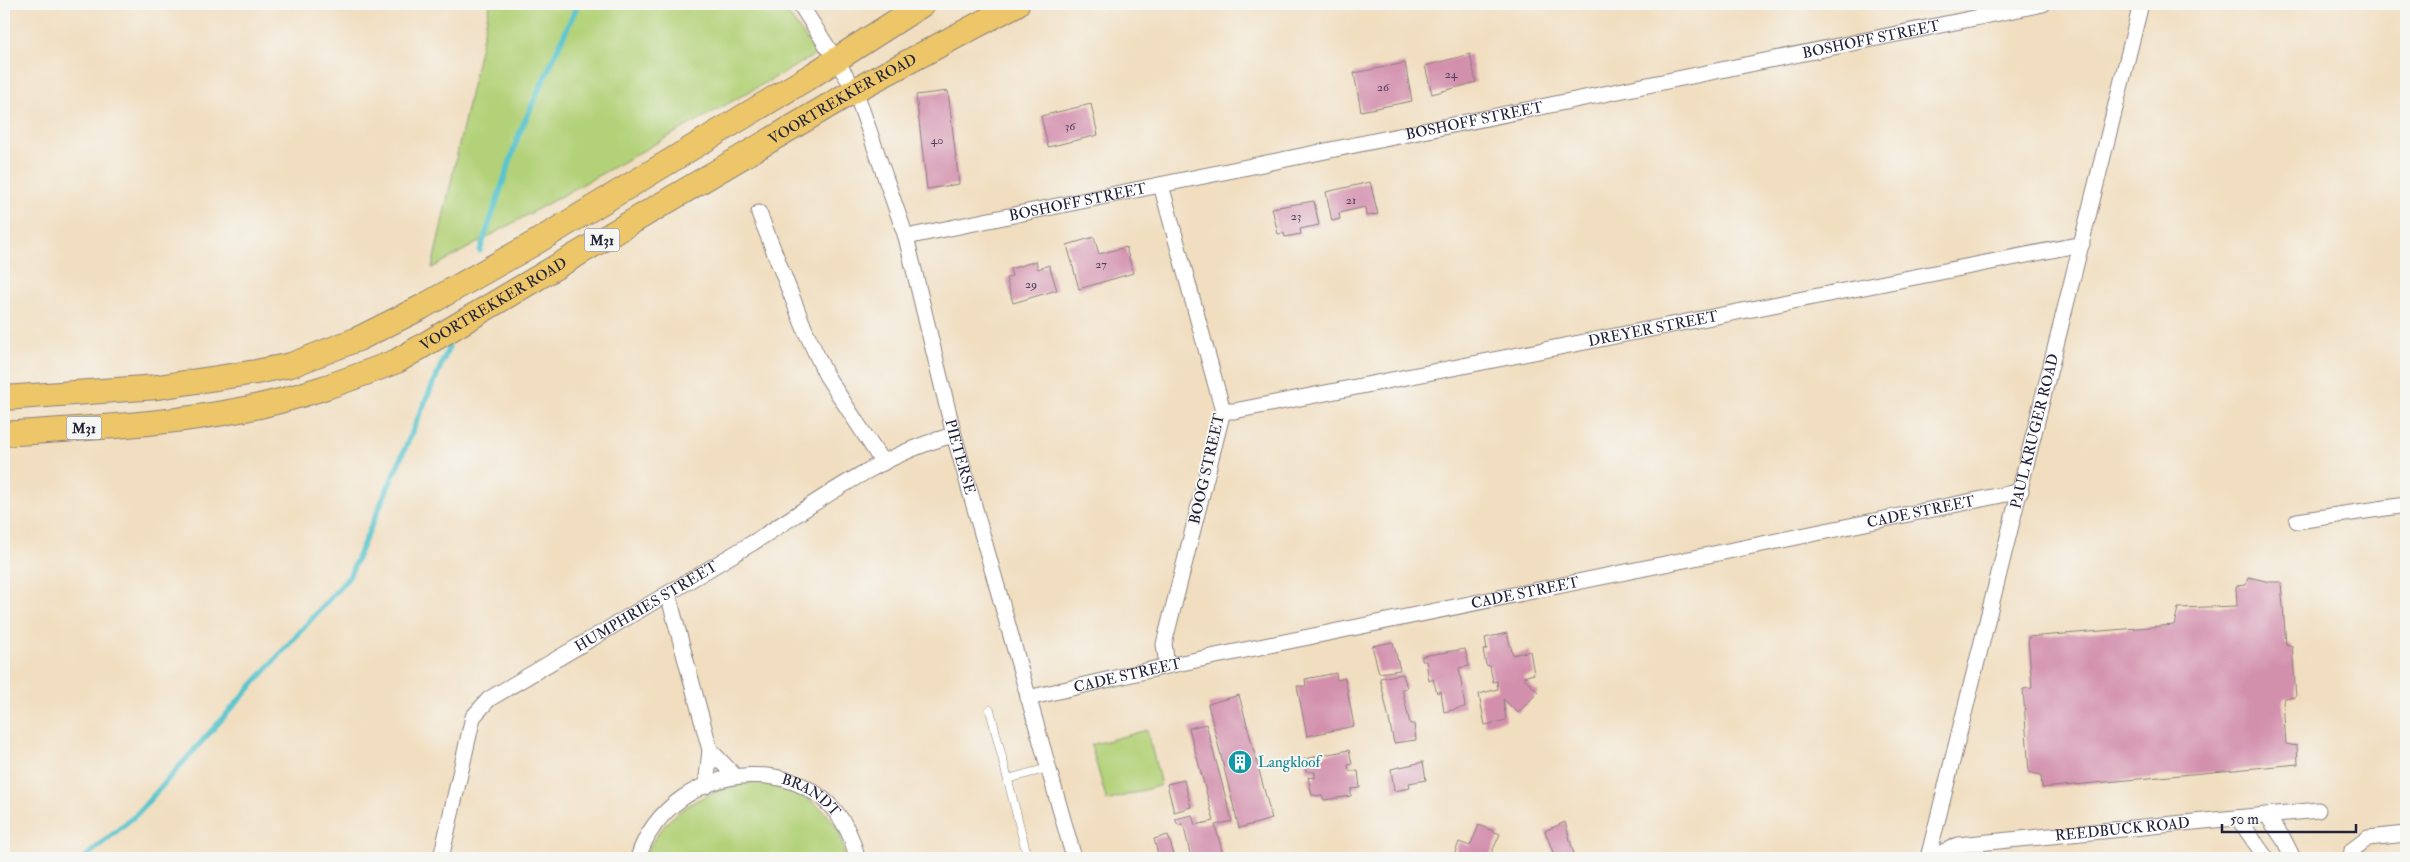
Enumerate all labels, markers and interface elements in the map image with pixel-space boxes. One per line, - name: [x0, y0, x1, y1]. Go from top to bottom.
- street label: BOSHOFF STREET: [1801, 16, 1941, 63]
- street label: VOORTREKKER ROAD: [765, 49, 920, 149]
- house number: 24: [1445, 67, 1458, 82]
- house number: 26: [1377, 80, 1390, 95]
- street label: BOSHOFF STREET: [1404, 97, 1545, 144]
- house number: 36: [1065, 119, 1076, 134]
- house number: 40: [931, 133, 943, 148]
- street label: BOSHOFF STREET: [1007, 179, 1148, 225]
- house number: 21: [1346, 193, 1356, 208]
- house number: 23: [1291, 209, 1301, 224]
- road number: M31: [584, 228, 620, 252]
- street label: VOORTREKKER ROAD: [416, 253, 570, 355]
- house number: 27: [1095, 257, 1107, 272]
- house number: 29: [1025, 277, 1037, 292]
- street label: DREYER STREET: [1586, 306, 1719, 351]
- street label: PAUL KRUGER ROAD: [2006, 352, 2063, 510]
- street label: BOOG STREET: [1185, 412, 1229, 526]
- road number: M31: [66, 416, 102, 439]
- street label: PIETERSE: [941, 417, 980, 497]
- street label: CADE STREET: [1865, 491, 1976, 532]
- street label: HUMPHRIES STREET: [571, 557, 721, 656]
- street label: CADE STREET: [1469, 572, 1581, 613]
- street label: CADE STREET: [1072, 654, 1183, 697]
- building icon: Langkloof: [1227, 749, 1253, 775]
- place label: Langkloof: [1258, 753, 1323, 772]
- street label: BRANDT: [780, 769, 845, 820]
- scale bar: [2222, 802, 2356, 834]
- text: 50 m: [2230, 810, 2259, 829]
- street label: REEDBUCK ROAD: [2054, 813, 2191, 845]

